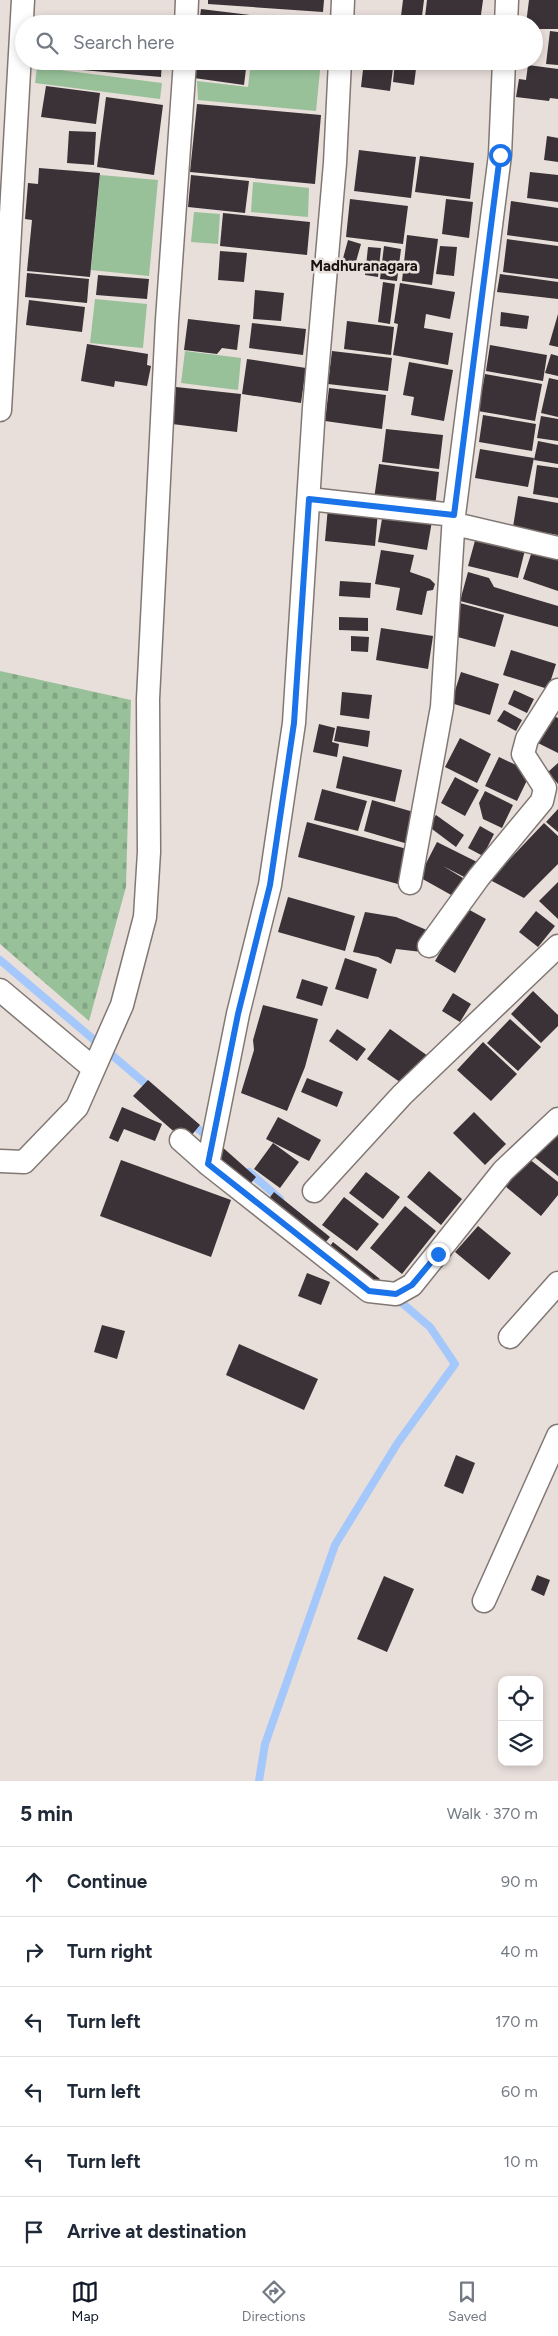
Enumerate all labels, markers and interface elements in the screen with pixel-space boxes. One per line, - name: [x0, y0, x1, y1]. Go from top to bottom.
- search box: [15, 15, 543, 70]
- icon: search: [33, 29, 61, 57]
- text: Search here: [73, 31, 175, 54]
- route start: [489, 144, 512, 167]
- district label: Madhuranagara: [310, 257, 418, 275]
- route end: [427, 1243, 450, 1266]
- map controls: [498, 1676, 543, 1766]
- button: locate: [498, 1676, 543, 1721]
- button: layers: [498, 1721, 543, 1766]
- text: 5 min: [20, 1801, 73, 1826]
- text: Walk · 370 m: [447, 1804, 538, 1823]
- icon: ahead: [20, 1868, 48, 1896]
- text: Continue: [67, 1870, 147, 1893]
- text: 90 m: [501, 1872, 538, 1891]
- icon: right: [20, 1938, 48, 1966]
- text: Turn right: [67, 1940, 153, 1963]
- text: 40 m: [500, 1942, 538, 1961]
- icon: left: [20, 2008, 48, 2036]
- text: Turn left: [67, 2010, 141, 2033]
- text: 170 m: [495, 2012, 538, 2031]
- icon: left: [20, 2078, 48, 2106]
- text: Turn left: [67, 2080, 141, 2103]
- text: 60 m: [501, 2082, 538, 2101]
- icon: left: [20, 2148, 48, 2176]
- text: Turn left: [67, 2150, 141, 2173]
- text: 10 m: [504, 2152, 538, 2171]
- icon: arrive: [20, 2218, 48, 2246]
- text: Arrive at destination: [67, 2220, 246, 2243]
- tab: Map: [71, 2278, 99, 2325]
- tab: Directions: [242, 2278, 306, 2325]
- tab: Saved: [448, 2278, 487, 2325]

